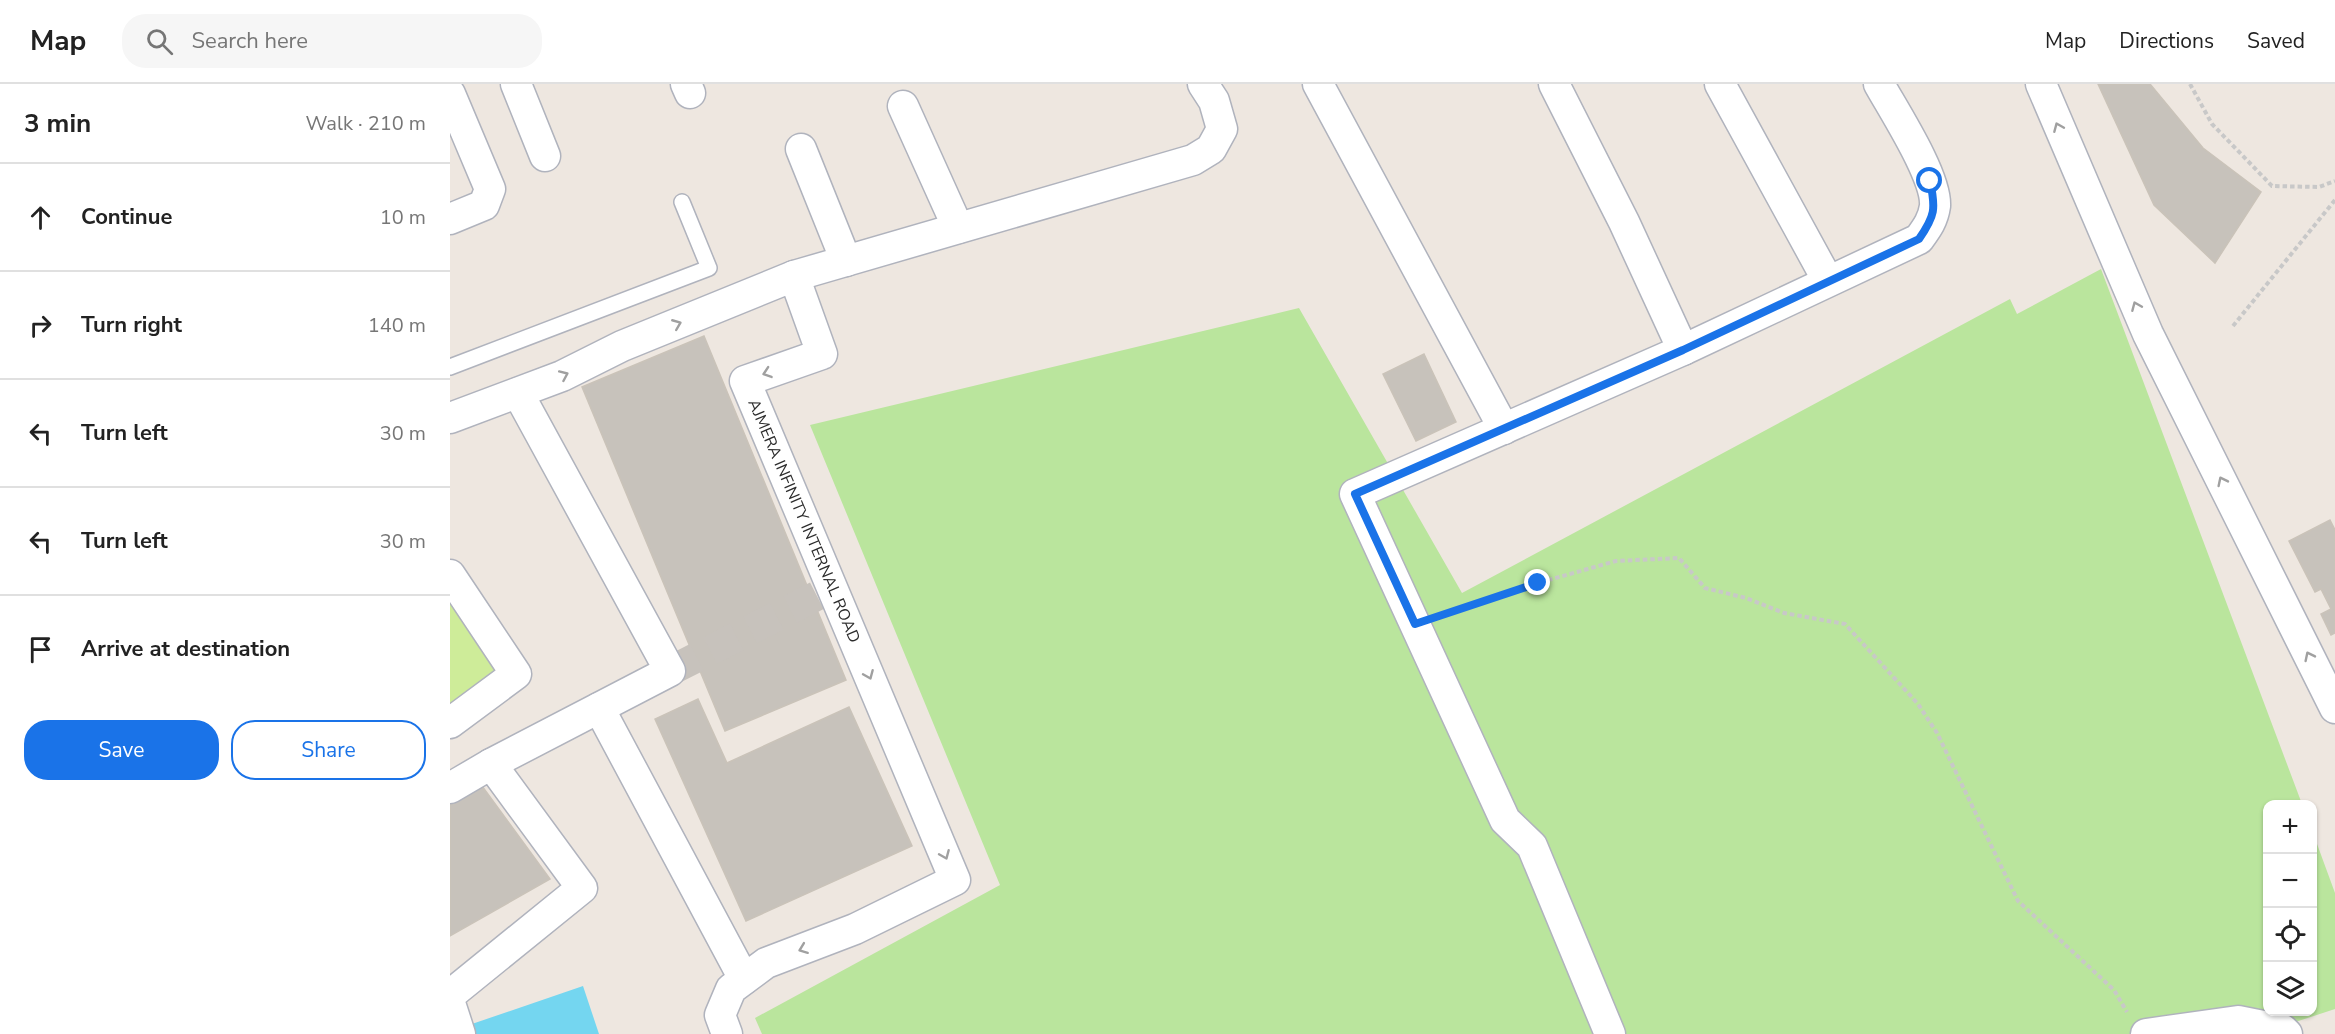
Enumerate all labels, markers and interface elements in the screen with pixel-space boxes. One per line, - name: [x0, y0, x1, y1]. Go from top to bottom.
- search box: [122, 14, 542, 68]
- text: Map: [30, 22, 86, 60]
- icon: search: [143, 25, 176, 58]
- text: Search here: [191, 26, 308, 56]
- text: Map: [2045, 27, 2086, 55]
- text: Directions: [2119, 27, 2214, 55]
- text: Saved: [2247, 27, 2305, 55]
- text: 3 min: [24, 106, 91, 141]
- text: Walk · 210 m: [306, 110, 426, 137]
- one-way arrow: [2053, 123, 2065, 134]
- route start: [1916, 167, 1942, 193]
- icon: ahead: [24, 201, 57, 234]
- text: Continue: [81, 202, 172, 232]
- text: 10 m: [380, 204, 426, 231]
- one-way arrow: [2131, 302, 2143, 313]
- icon: right: [24, 309, 57, 342]
- text: Turn right: [81, 310, 182, 340]
- text: 140 m: [368, 312, 426, 339]
- one-way arrow: [670, 319, 681, 331]
- one-way arrow: [762, 366, 772, 379]
- one-way arrow: [557, 370, 568, 382]
- street label: AJMERA INFINITY INTERNAL ROAD: [743, 396, 865, 646]
- icon: left: [24, 417, 57, 450]
- text: Turn left: [81, 418, 168, 448]
- text: 30 m: [380, 420, 426, 447]
- one-way arrow: [2218, 477, 2229, 488]
- icon: left: [24, 525, 57, 558]
- text: Turn left: [81, 526, 168, 556]
- text: 30 m: [380, 528, 426, 555]
- route end: [1524, 569, 1550, 595]
- icon: arrive: [24, 633, 57, 666]
- text: Arrive at destination: [81, 634, 290, 664]
- one-way arrow: [2305, 651, 2316, 662]
- one-way arrow: [862, 669, 874, 680]
- button: Save: [24, 720, 219, 780]
- button: Share: [231, 720, 426, 780]
- map controls: [2263, 800, 2317, 1016]
- button: +: [2263, 800, 2317, 854]
- one-way arrow: [938, 849, 950, 860]
- button: −: [2263, 854, 2317, 908]
- button: locate: [2263, 908, 2317, 962]
- one-way arrow: [798, 941, 808, 954]
- button: layers: [2263, 962, 2317, 1016]

